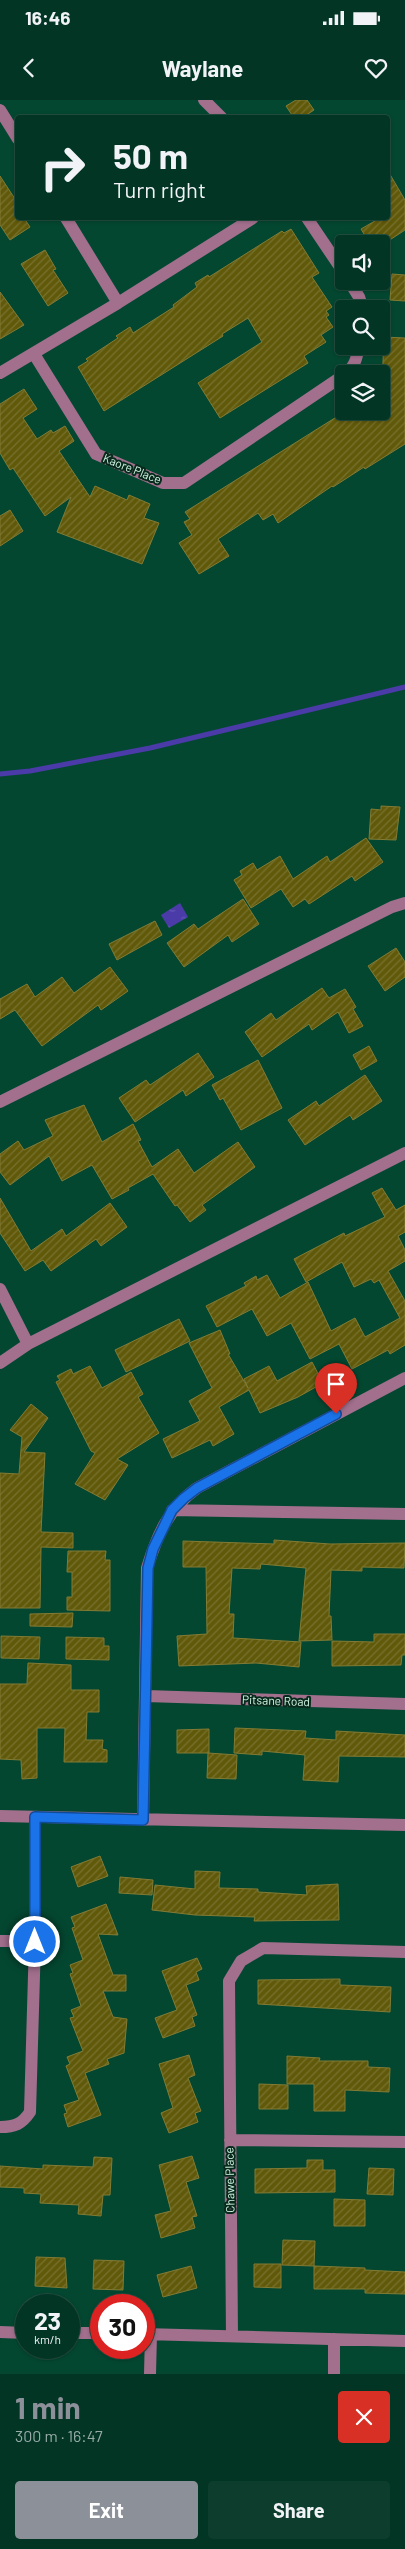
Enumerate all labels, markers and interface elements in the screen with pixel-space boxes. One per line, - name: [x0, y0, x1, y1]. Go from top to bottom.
- text: 16:46: [25, 6, 71, 29]
- icon: back: [15, 54, 43, 82]
- icon: heart: [362, 54, 390, 82]
- text: Waylane: [162, 55, 243, 81]
- text: 50 m: [113, 134, 188, 176]
- icon: right: [30, 135, 95, 200]
- text: Turn right: [113, 176, 206, 202]
- map controls: [335, 235, 390, 420]
- button: sound: [335, 235, 390, 290]
- button: search: [335, 300, 390, 355]
- button: layers: [335, 365, 390, 420]
- street label: Kaore Place: [101, 450, 164, 486]
- pin: [315, 1363, 357, 1414]
- icon: arrive: [322, 1370, 350, 1398]
- street label: Pitsane Road: [242, 1692, 310, 1708]
- position arrow: [8, 1915, 60, 1967]
- street label: Chawe Place: [221, 2147, 237, 2213]
- speed limit sign: 30: [90, 2294, 155, 2359]
- text: 23: [34, 2305, 61, 2335]
- text: km/h: [34, 2332, 61, 2346]
- text: 1 min: [15, 2389, 81, 2425]
- button: close: [338, 2391, 390, 2443]
- text: 300 m · 16:47: [15, 2426, 103, 2445]
- button: Exit: [15, 2481, 198, 2539]
- button: Share: [208, 2481, 390, 2539]

